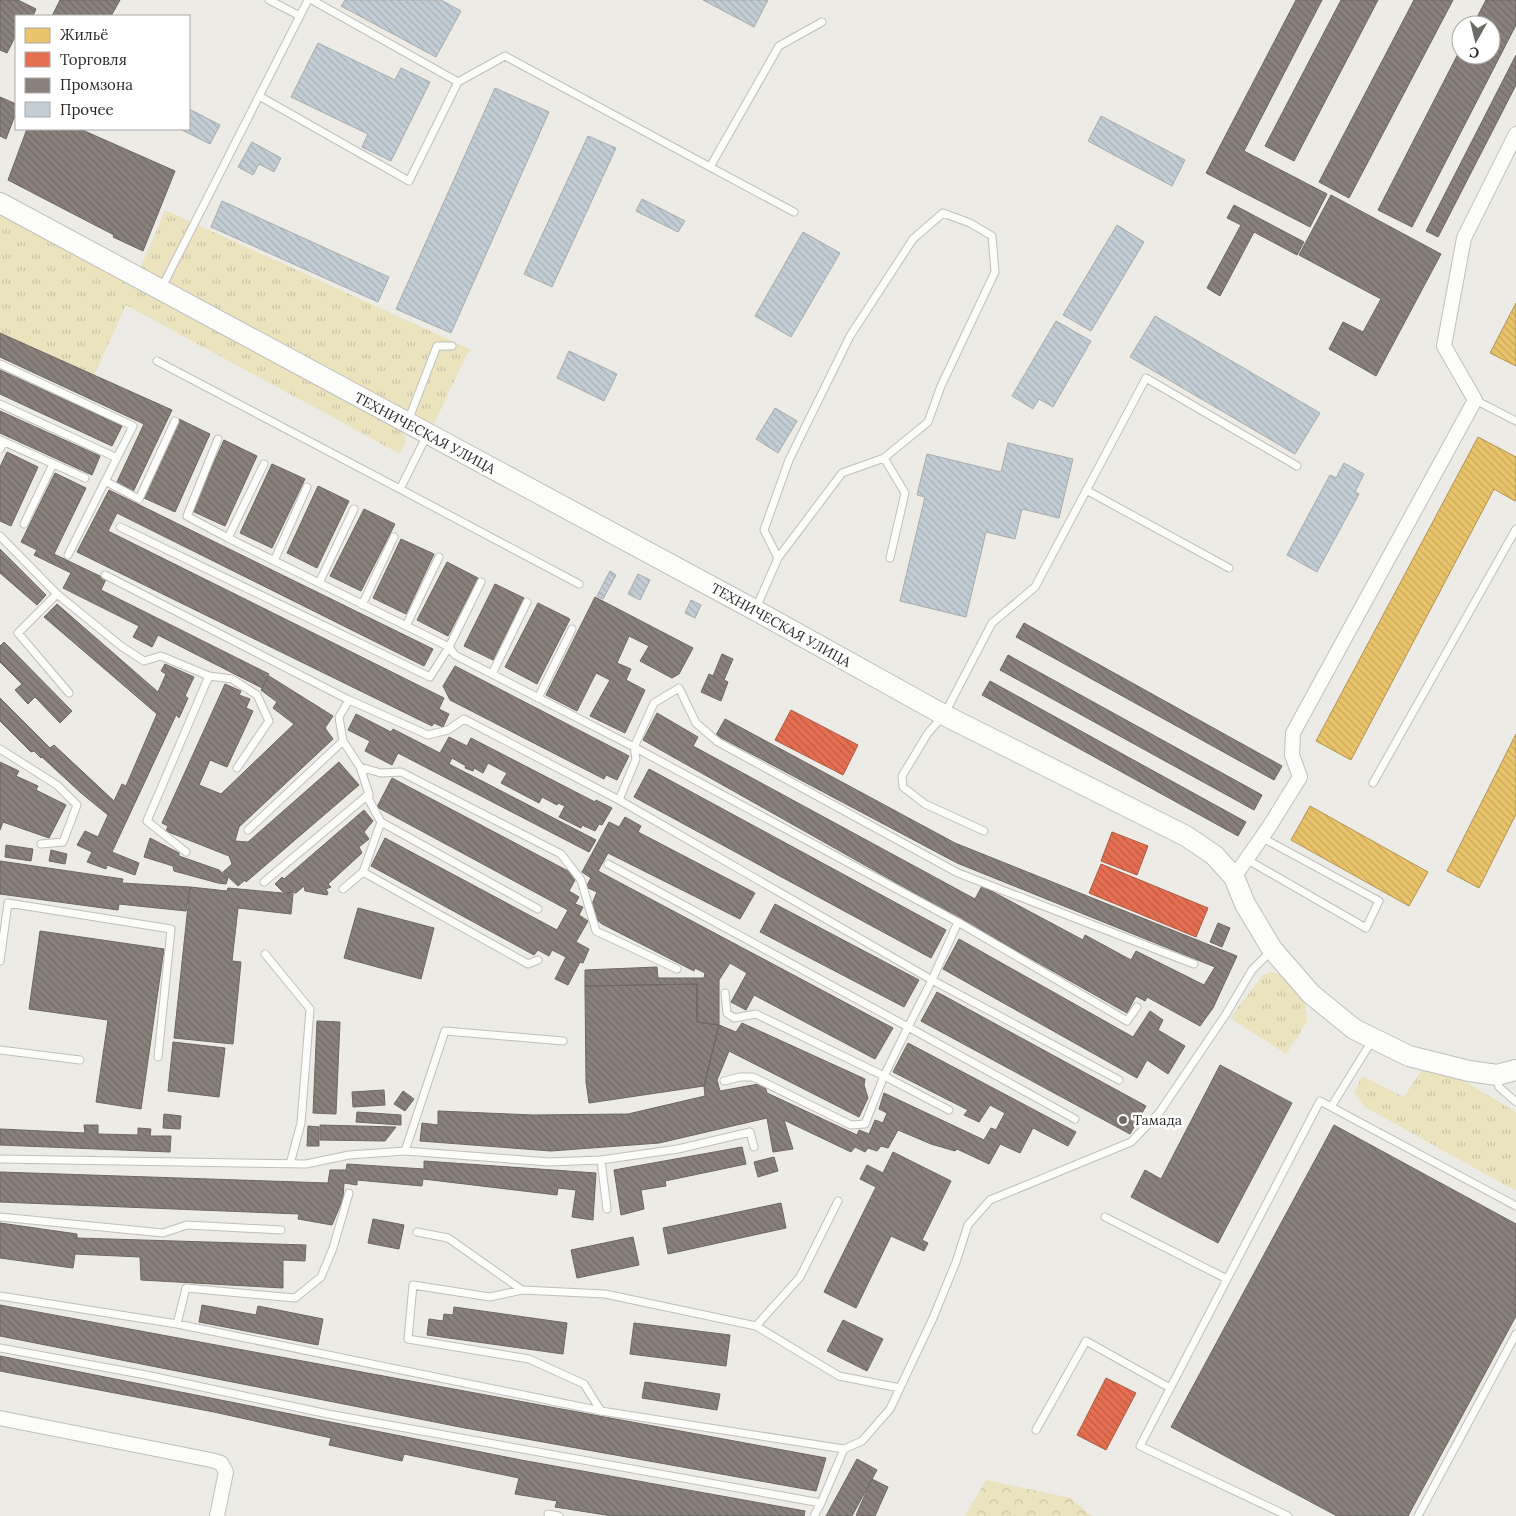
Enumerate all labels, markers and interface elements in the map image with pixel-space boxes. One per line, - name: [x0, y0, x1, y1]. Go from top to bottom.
- legend: [15, 15, 190, 130]
- north arrow: [1451, 15, 1501, 65]
- text: Жильё: [60, 25, 108, 44]
- text: С: [1468, 43, 1480, 62]
- text: Торговля: [60, 50, 127, 69]
- text: Промзона: [60, 75, 133, 94]
- text: Прочее: [60, 100, 114, 119]
- street label: ТЕХНИЧЕСКАЯ УЛИЦА: [351, 388, 499, 478]
- street label: ТЕХНИЧЕСКАЯ УЛИЦА: [708, 579, 854, 671]
- place label: Тамада: [1133, 1111, 1182, 1129]
- marker: Тамада: [1117, 1114, 1129, 1126]

